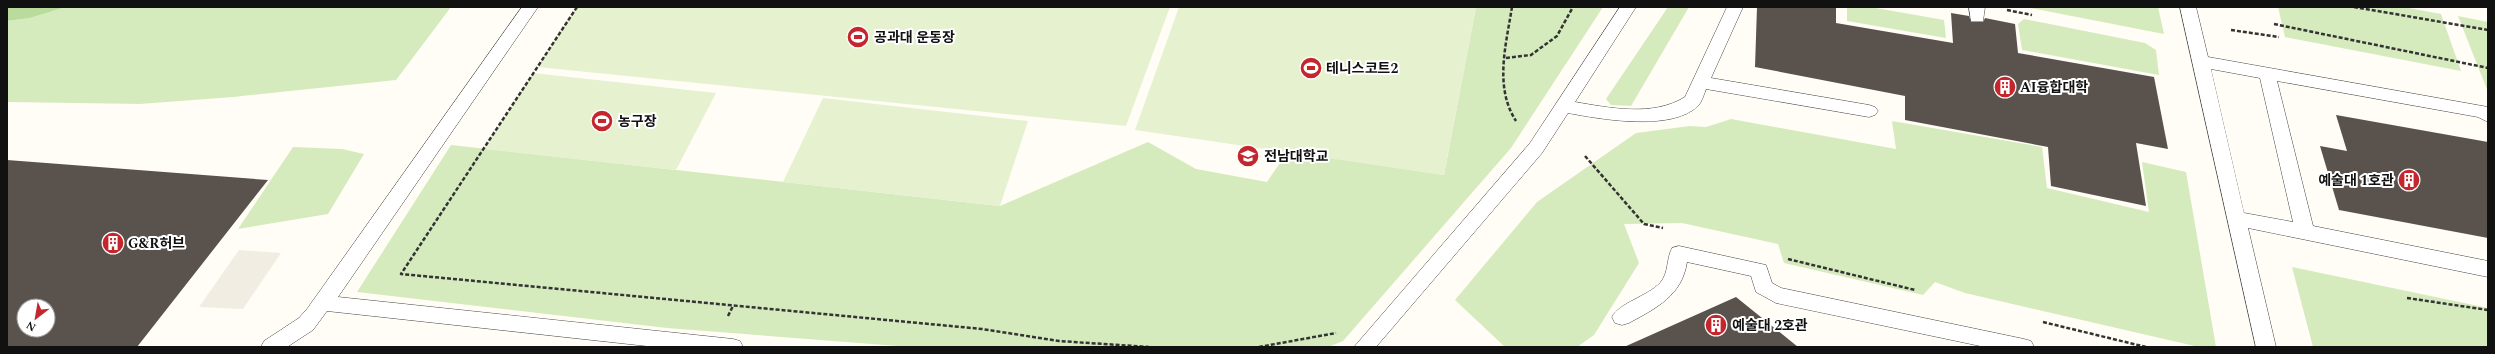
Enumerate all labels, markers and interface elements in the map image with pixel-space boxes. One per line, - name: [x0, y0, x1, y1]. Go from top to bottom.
- sports icon: 공과대 운동장: [845, 24, 871, 50]
- place label: 공과대 운동장: [874, 27, 955, 48]
- sports icon: 테니스코트2: [1298, 55, 1324, 81]
- place label: 테니스코트2: [1326, 58, 1398, 79]
- building icon: AI융합대학: [1992, 74, 2018, 100]
- place label: AI융합대학: [2020, 77, 2088, 98]
- sports icon: 농구장: [589, 108, 615, 134]
- place label: 농구장: [618, 111, 657, 132]
- school or university icon: 전남대학교: [1235, 143, 1261, 169]
- place label: 전남대학교: [1264, 146, 1329, 167]
- building icon: 예술대 1호관: [2396, 167, 2422, 193]
- place label: 예술대 1호관: [2318, 170, 2394, 191]
- building icon: G&R허브: [100, 230, 126, 256]
- place label: G&R허브: [128, 233, 185, 254]
- north arrow: [16, 298, 56, 338]
- building icon: 예술대 2호관: [1703, 312, 1729, 338]
- place label: 예술대 2호관: [1732, 315, 1808, 336]
- text: N: [23, 317, 39, 336]

